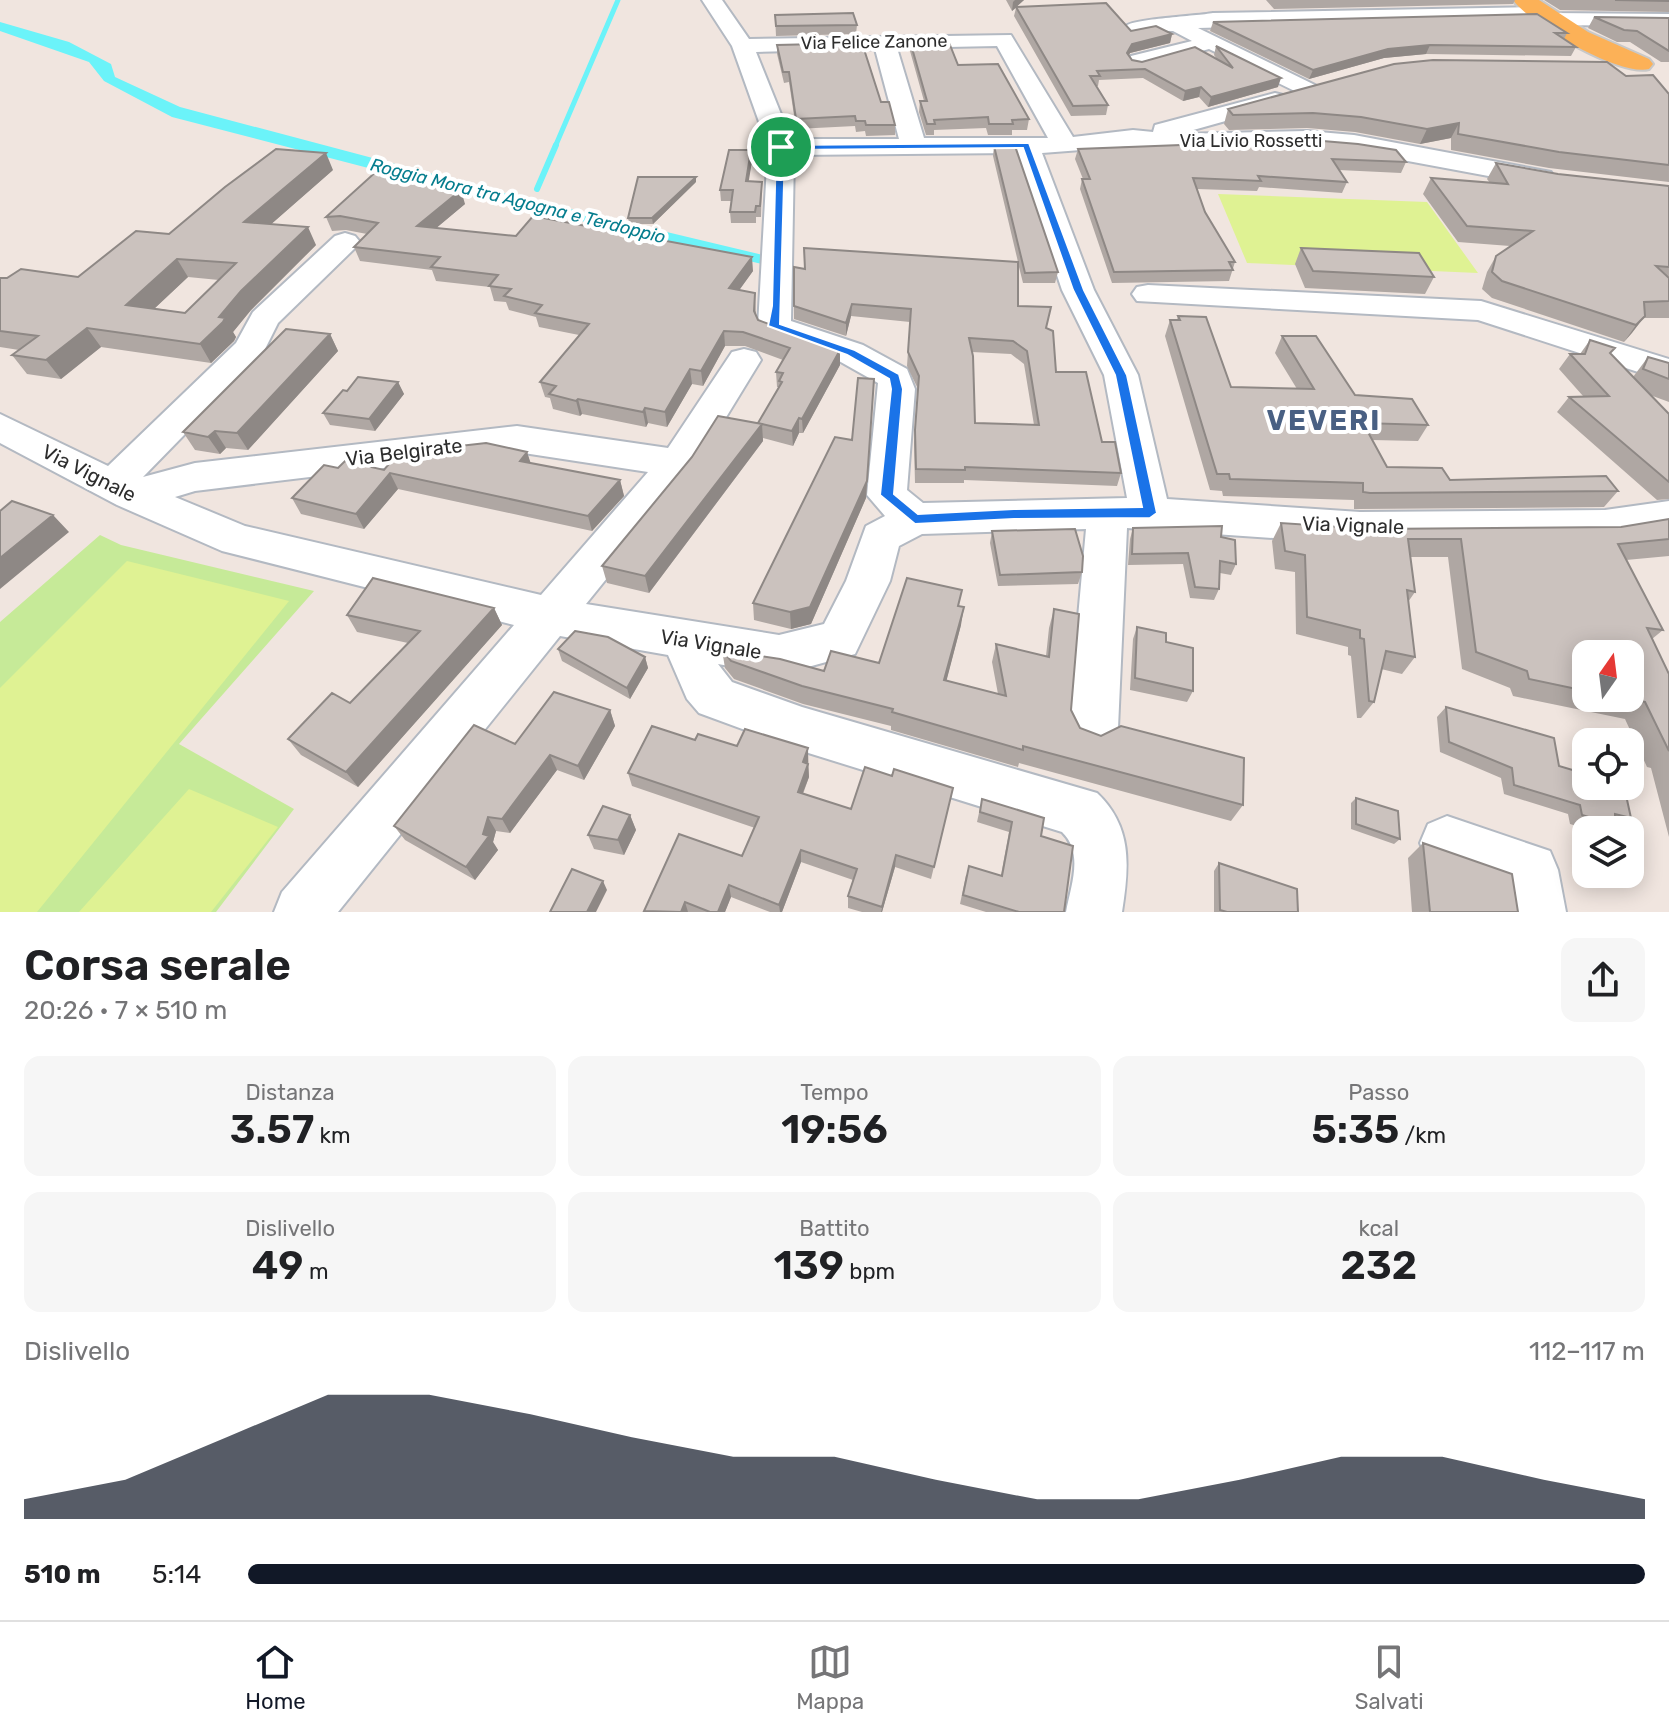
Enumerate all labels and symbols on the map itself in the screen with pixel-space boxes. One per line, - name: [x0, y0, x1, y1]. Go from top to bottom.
- street label: Via Felice Zanone: [800, 30, 948, 54]
- pin: [747, 113, 815, 181]
- street label: Via Livio Rossetti: [1180, 130, 1322, 152]
- water label: Roggia Mora tra Agogna e Terdoppio: [368, 154, 668, 248]
- district label: VEVERI: [1267, 404, 1381, 437]
- street label: Via Belgirate: [344, 433, 464, 471]
- street label: Via Vignale: [38, 439, 140, 507]
- street label: Via Vignale: [1301, 511, 1405, 539]
- street label: Via Vignale: [659, 624, 763, 664]
- north arrow: [1572, 640, 1644, 712]

